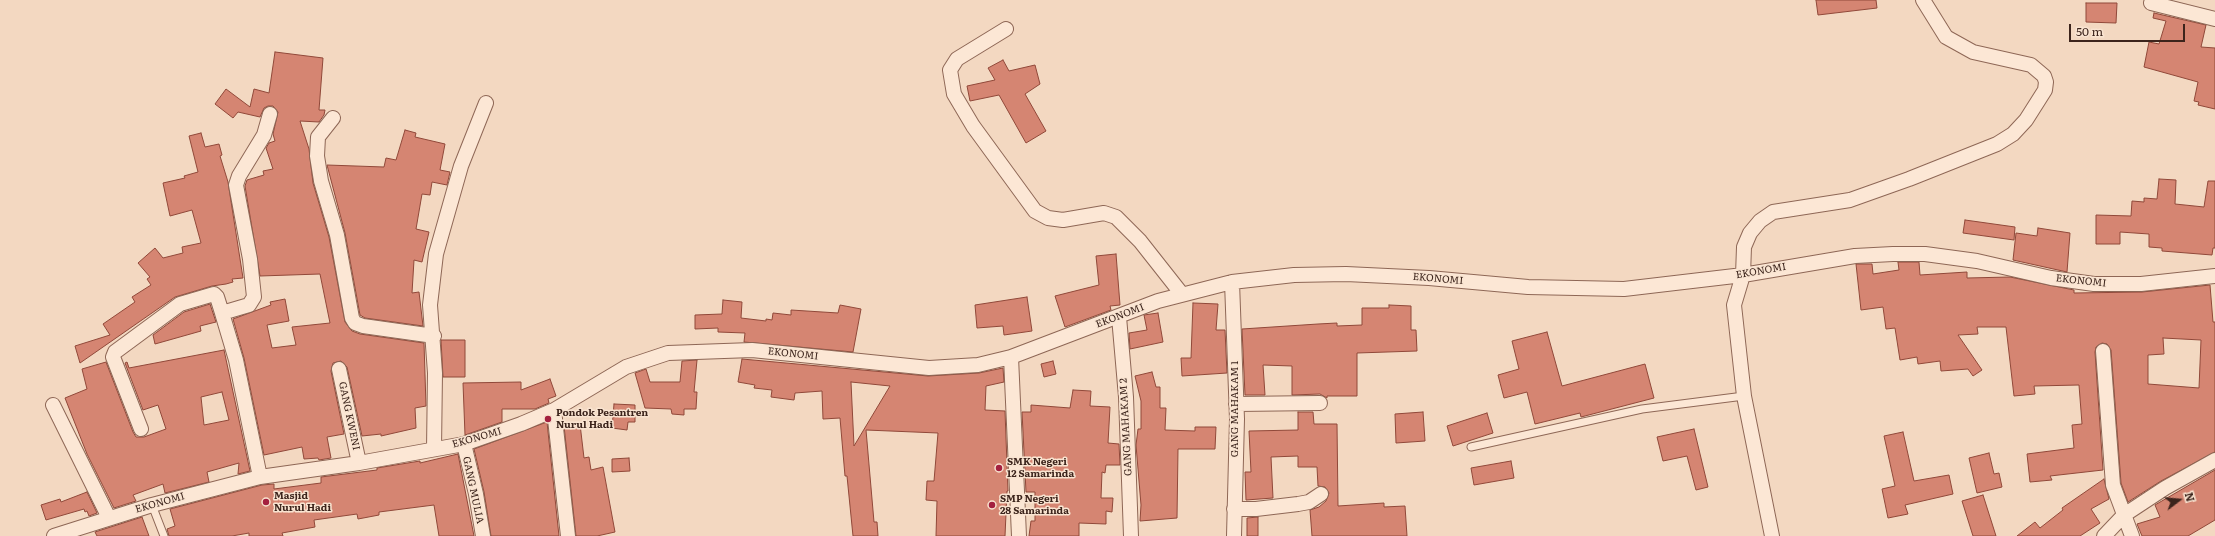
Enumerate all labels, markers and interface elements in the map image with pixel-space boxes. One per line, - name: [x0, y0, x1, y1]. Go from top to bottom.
- scale bar: [2071, 16, 2187, 42]
- text: 50 m: [2076, 22, 2103, 40]
- street label: EKONOMI: [1735, 261, 1787, 281]
- street label: EKONOMI: [1412, 271, 1464, 287]
- street label: EKONOMI: [2055, 272, 2107, 290]
- street label: EKONOMI: [1094, 301, 1146, 331]
- street label: EKONOMI: [767, 345, 819, 363]
- street label: GANG MAHAKAM 1: [1229, 361, 1241, 457]
- street label: GANG MAHAKAM 2: [1117, 378, 1135, 476]
- street label: GANG KWENI: [336, 381, 362, 451]
- place label: Pondok Pesantren Nurul Hadi: [556, 407, 648, 430]
- marker: Pondok Pesantren Nurul Hadi: [543, 414, 553, 424]
- street label: EKONOMI: [451, 425, 503, 451]
- street label: GANG MULIA: [460, 455, 486, 525]
- place label: SMK Negeri 12 Samarinda: [1007, 456, 1074, 480]
- marker: SMK Negeri 12 Samarinda: [994, 463, 1004, 473]
- north arrow: [2159, 480, 2199, 520]
- street label: EKONOMI: [134, 490, 186, 516]
- place label: Masjid Nurul Hadi: [274, 490, 331, 514]
- text: N: [2182, 490, 2199, 503]
- place label: SMP Negeri 28 Samarinda: [1000, 493, 1069, 516]
- marker: Masjid Nurul Hadi: [261, 497, 271, 507]
- marker: SMP Negeri 28 Samarinda: [987, 500, 997, 510]

